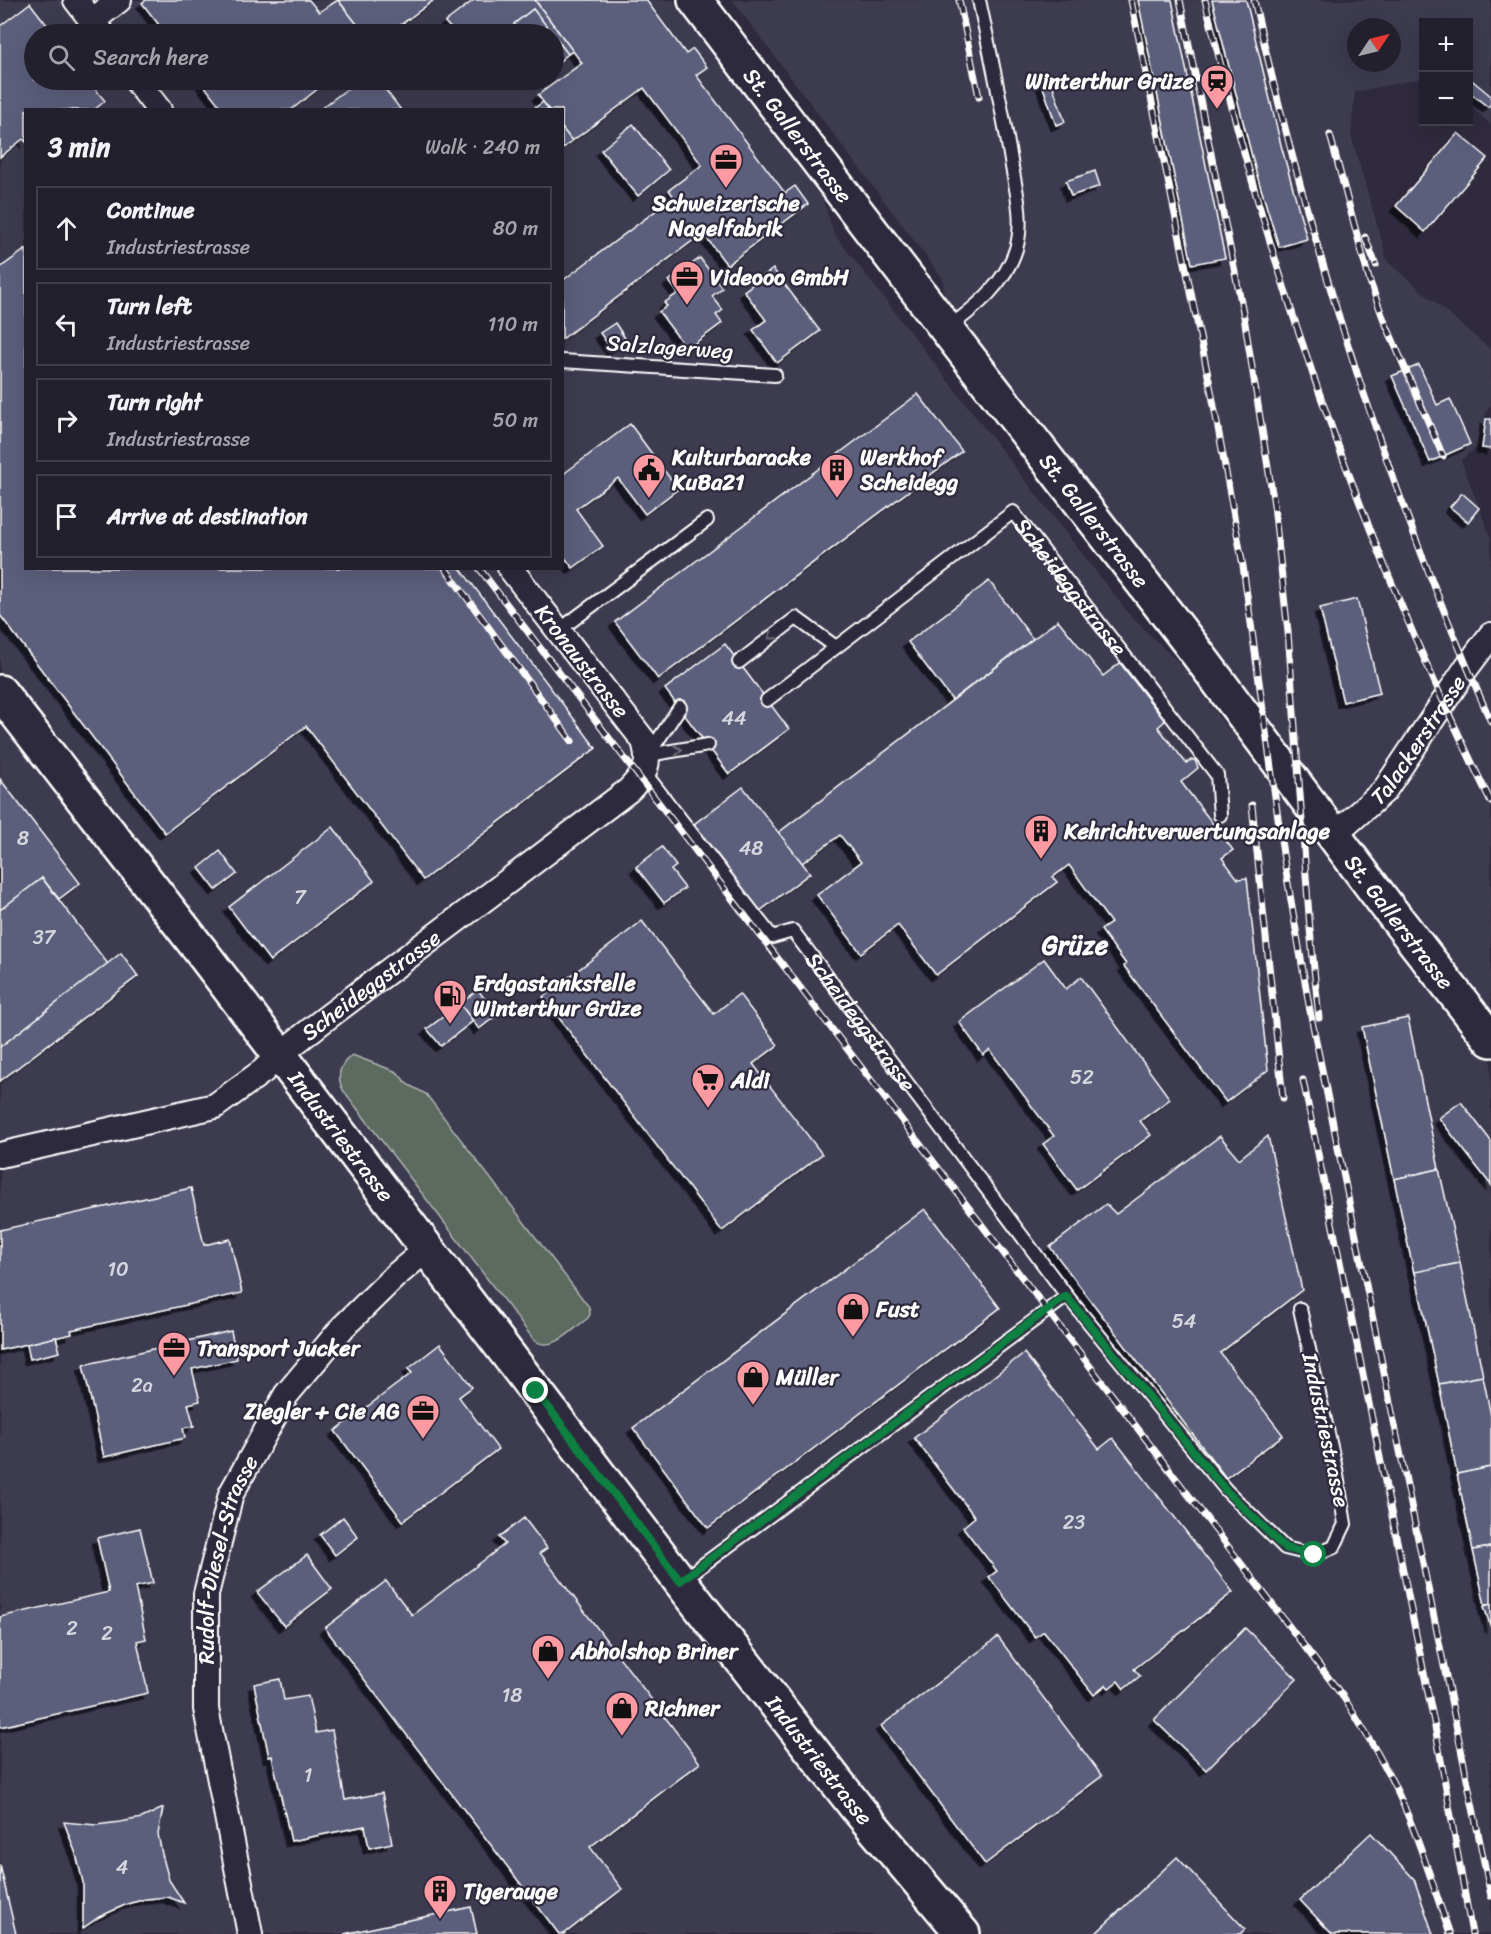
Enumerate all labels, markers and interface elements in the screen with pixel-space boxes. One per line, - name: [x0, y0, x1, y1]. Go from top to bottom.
- north arrow: [1347, 18, 1401, 72]
- map controls: [1419, 18, 1473, 126]
- button: +: [1419, 18, 1473, 72]
- search box: [24, 24, 564, 90]
- text: Search here: [93, 38, 209, 77]
- icon: search: [45, 41, 78, 74]
- street label: St. Gallerstrasse: [733, 58, 863, 212]
- place label: Winterthur Grüze: [1025, 62, 1195, 101]
- station icon: Winterthur Grüze: [1199, 63, 1235, 110]
- button: −: [1419, 72, 1473, 126]
- text: 3 min: [48, 124, 110, 170]
- text: Walk · 240 m: [425, 130, 540, 165]
- office icon: Schweizerische Nagelfabrik: [708, 142, 744, 189]
- place label: Schweizerische Nagelfabrik: [651, 184, 801, 248]
- text: Continue: [107, 191, 195, 230]
- text: 80 m: [493, 211, 538, 246]
- icon: ahead: [50, 212, 83, 245]
- text: Industriestrasse: [107, 230, 250, 265]
- place label: Videooo GmbH: [710, 258, 849, 297]
- office icon: Videooo GmbH: [669, 259, 705, 306]
- text: Turn left: [107, 287, 192, 326]
- text: 110 m: [488, 307, 538, 342]
- icon: left: [50, 308, 83, 341]
- street label: Salzlagerweg: [605, 323, 735, 371]
- text: Industriestrasse: [107, 326, 250, 361]
- text: Turn right: [107, 383, 202, 422]
- text: 50 m: [493, 403, 538, 438]
- icon: right: [50, 404, 83, 437]
- text: Industriestrasse: [107, 422, 250, 457]
- place label: Kulturbaracke KuBa21: [671, 438, 812, 502]
- place label: Werkhof Scheidegg: [859, 438, 958, 502]
- street label: St. Gallerstrasse: [1029, 444, 1160, 597]
- public building icon: Kulturbaracke KuBa21: [631, 452, 667, 499]
- building icon: Werkhof Scheidegg: [819, 452, 855, 499]
- text: Arrive at destination: [107, 497, 308, 536]
- icon: arrive: [50, 500, 83, 533]
- street label: Scheideggstrasse: [1004, 508, 1138, 665]
- street label: Kronaustrasse: [524, 595, 640, 727]
- one-way arrow: [768, 629, 779, 640]
- street label: Talackerstrasse: [1361, 667, 1476, 815]
- house number: 44: [722, 701, 747, 736]
- one-way arrow: [673, 744, 683, 757]
- place label: Kehrichtverwertungsanlage: [1063, 812, 1331, 851]
- building icon: Kehrichtverwertungsanlage: [1023, 813, 1059, 860]
- house number: 8: [17, 821, 29, 856]
- house number: 48: [739, 831, 763, 866]
- street label: St. Gallerstrasse: [1334, 845, 1465, 998]
- house number: 7: [294, 880, 307, 915]
- street label: Scheideggstrasse: [292, 919, 449, 1051]
- house number: 37: [33, 920, 57, 955]
- district label: Grüze: [1042, 922, 1109, 968]
- street label: Scheideggstrasse: [795, 943, 927, 1100]
- place label: Erdgastankstelle Winterthur Grüze: [473, 964, 642, 1028]
- fuel station icon: Erdgastankstelle Winterthur Grüze: [432, 978, 468, 1025]
- house number: 52: [1070, 1060, 1094, 1095]
- street label: Industriestrasse: [278, 1061, 405, 1210]
- place label: Aldi: [730, 1061, 771, 1100]
- supermarket icon: Aldi: [690, 1062, 726, 1109]
- house number: 10: [107, 1252, 129, 1287]
- place label: Fust: [875, 1290, 920, 1329]
- shop icon: Fust: [835, 1291, 871, 1338]
- house number: 54: [1172, 1304, 1196, 1339]
- place label: Transport Jucker: [197, 1329, 362, 1368]
- office icon: Transport Jucker: [156, 1330, 192, 1377]
- street label: Industriestrasse: [1290, 1348, 1361, 1511]
- place label: Müller: [775, 1358, 841, 1397]
- shop icon: Müller: [735, 1359, 771, 1406]
- house number: 2a: [131, 1368, 153, 1403]
- route end: [522, 1377, 548, 1403]
- place label: Ziegler + Cie AG: [243, 1392, 400, 1431]
- office icon: Ziegler + Cie AG: [405, 1393, 441, 1440]
- street label: Rudolf-Diesel-Strasse: [187, 1447, 269, 1664]
- house number: 23: [1063, 1505, 1085, 1540]
- route start: [1300, 1541, 1326, 1567]
- house number: 2: [66, 1611, 78, 1646]
- house number: 2: [101, 1616, 113, 1651]
- place label: Abholshop Briner: [570, 1632, 740, 1671]
- shop icon: Abholshop Briner: [530, 1633, 566, 1680]
- house number: 18: [502, 1678, 522, 1713]
- street label: Industriestrasse: [755, 1685, 883, 1834]
- place label: Richner: [644, 1689, 721, 1728]
- shop icon: Richner: [604, 1690, 640, 1737]
- house number: 1: [304, 1758, 312, 1793]
- house number: 4: [116, 1850, 128, 1885]
- place label: Tigerauge: [463, 1872, 559, 1911]
- building icon: Tigerauge: [422, 1873, 458, 1920]

